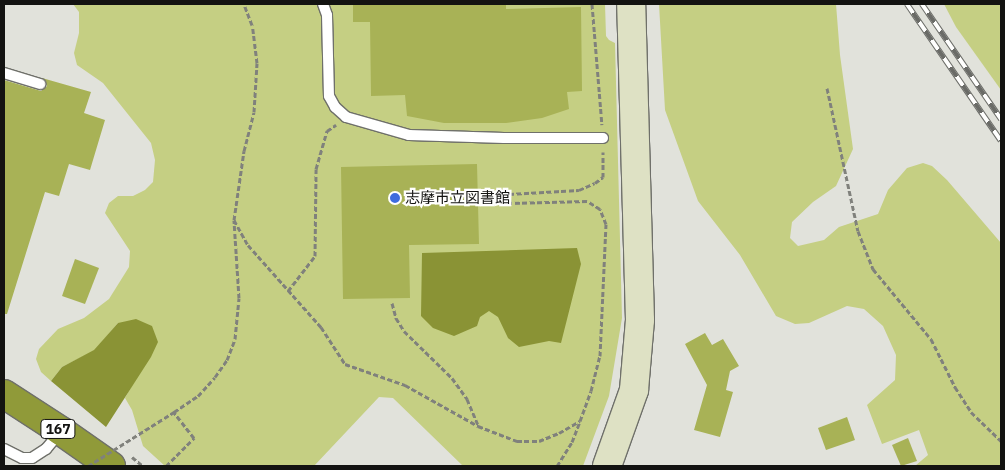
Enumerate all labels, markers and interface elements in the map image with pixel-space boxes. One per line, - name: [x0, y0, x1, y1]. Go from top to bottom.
- place label: 志摩市立図書館: [405, 189, 510, 207]
- marker: 志摩市立図書館: [389, 192, 401, 204]
- road number: 167: [39, 418, 77, 440]

